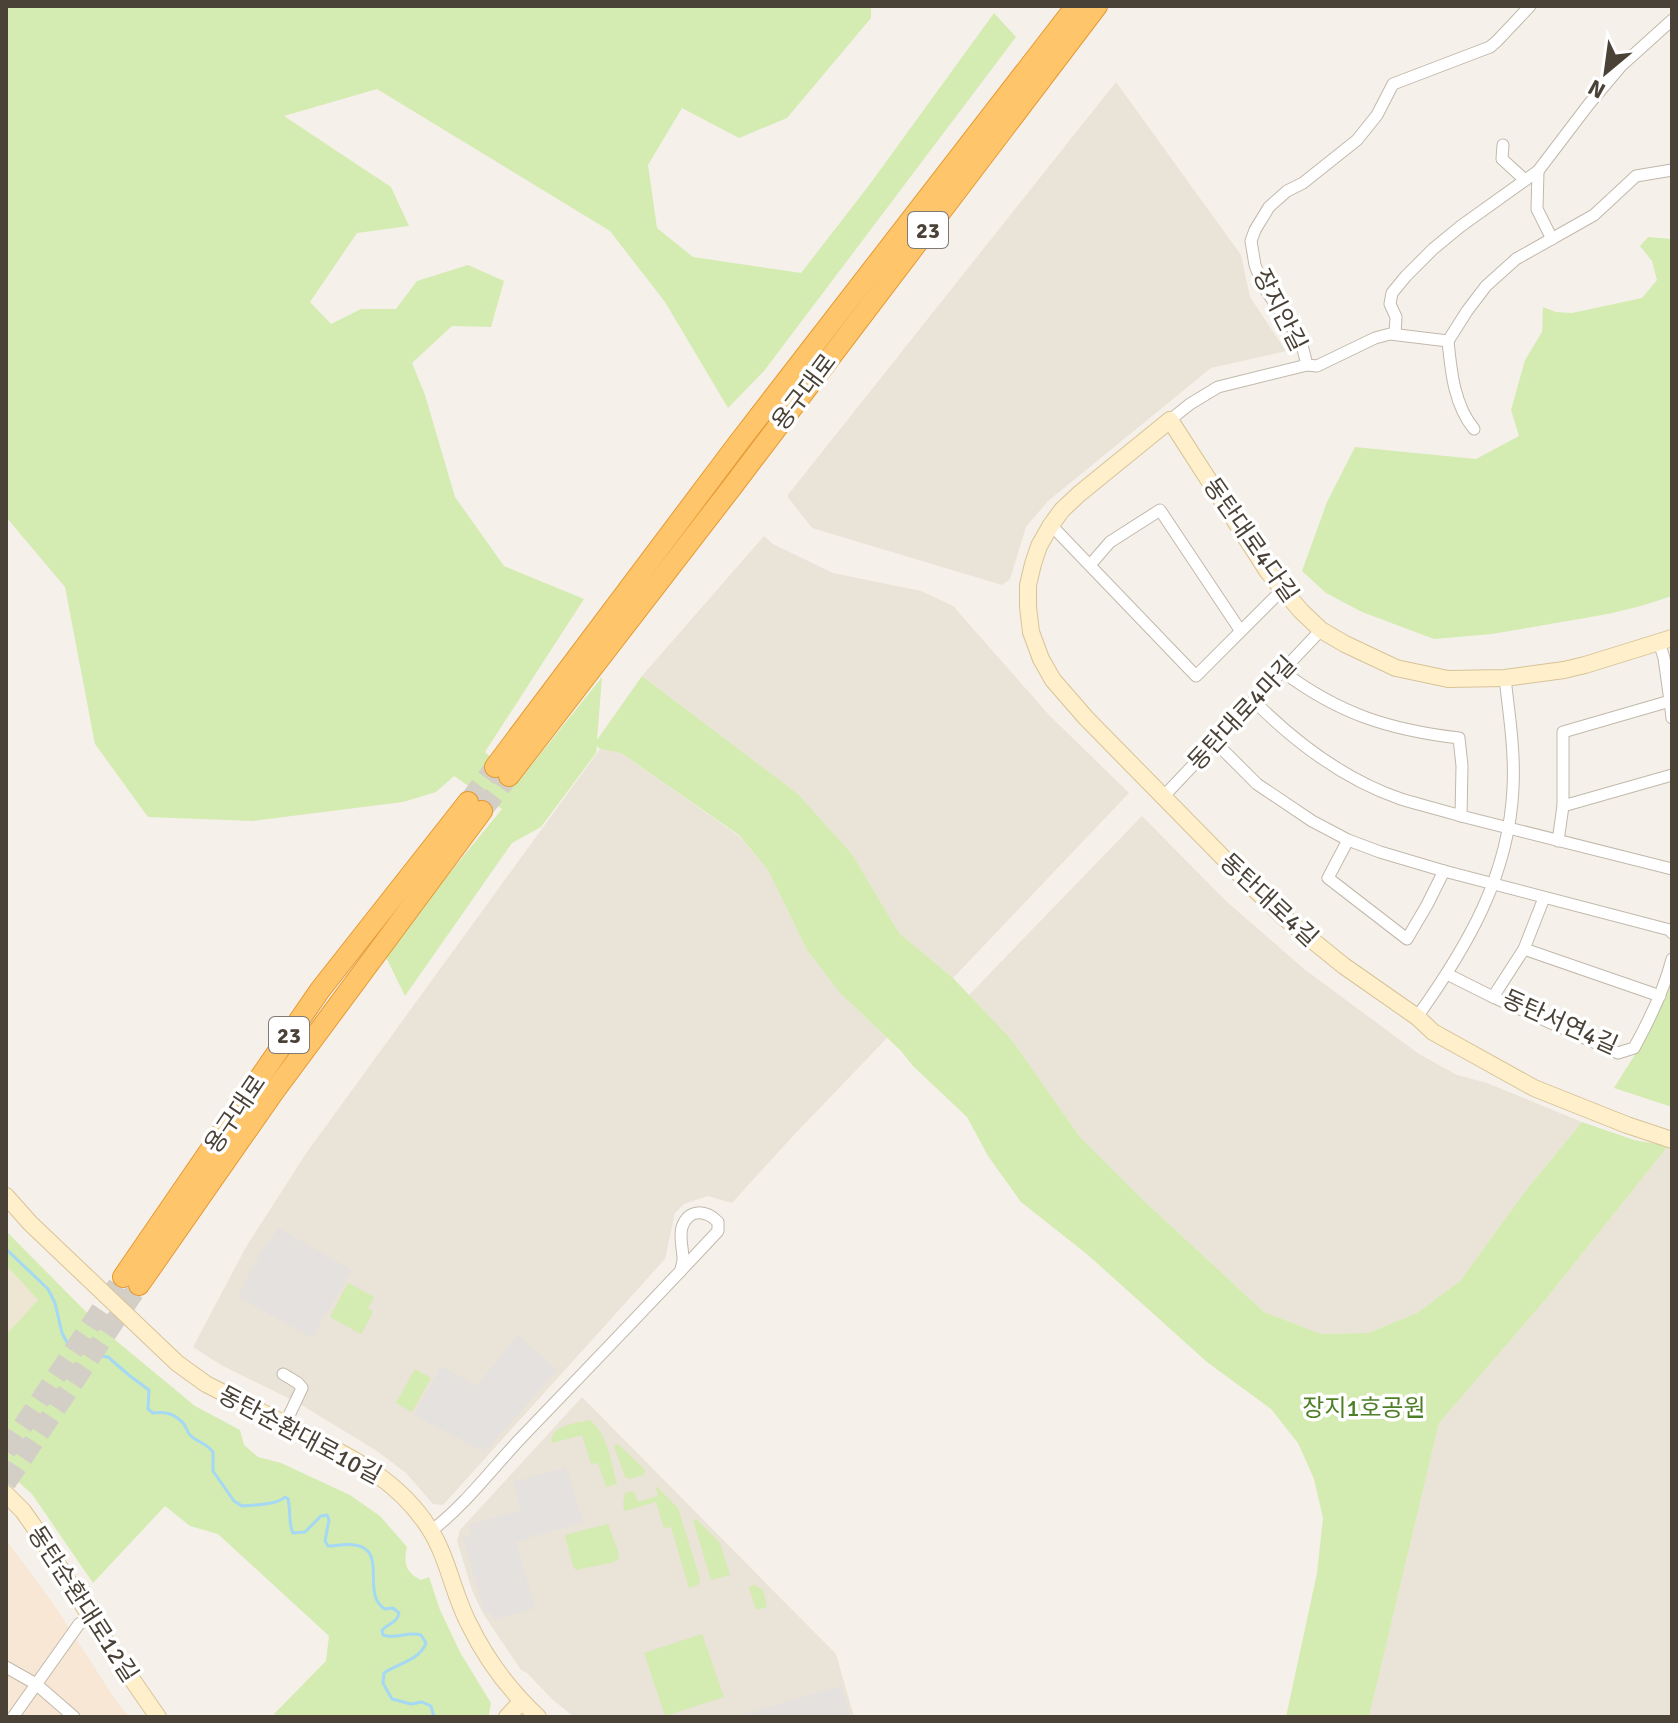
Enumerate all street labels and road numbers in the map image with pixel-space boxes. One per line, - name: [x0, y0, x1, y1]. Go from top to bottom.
- road number: 23: [908, 212, 948, 248]
- street label: 장지안길: [1247, 264, 1313, 356]
- street label: 용구대로: [765, 348, 843, 436]
- street label: 동탄대로4다길: [1197, 472, 1305, 608]
- street label: 동탄대로4마길: [1181, 650, 1303, 776]
- street label: 동탄대로4길: [1214, 847, 1324, 953]
- street label: 동탄서연4길: [1498, 983, 1622, 1061]
- road number: 23: [269, 1017, 309, 1053]
- street label: 용구대로: [198, 1069, 272, 1159]
- street label: 동탄순환대로10길: [213, 1379, 387, 1491]
- street label: 동탄순환대로12길: [21, 1520, 145, 1688]

